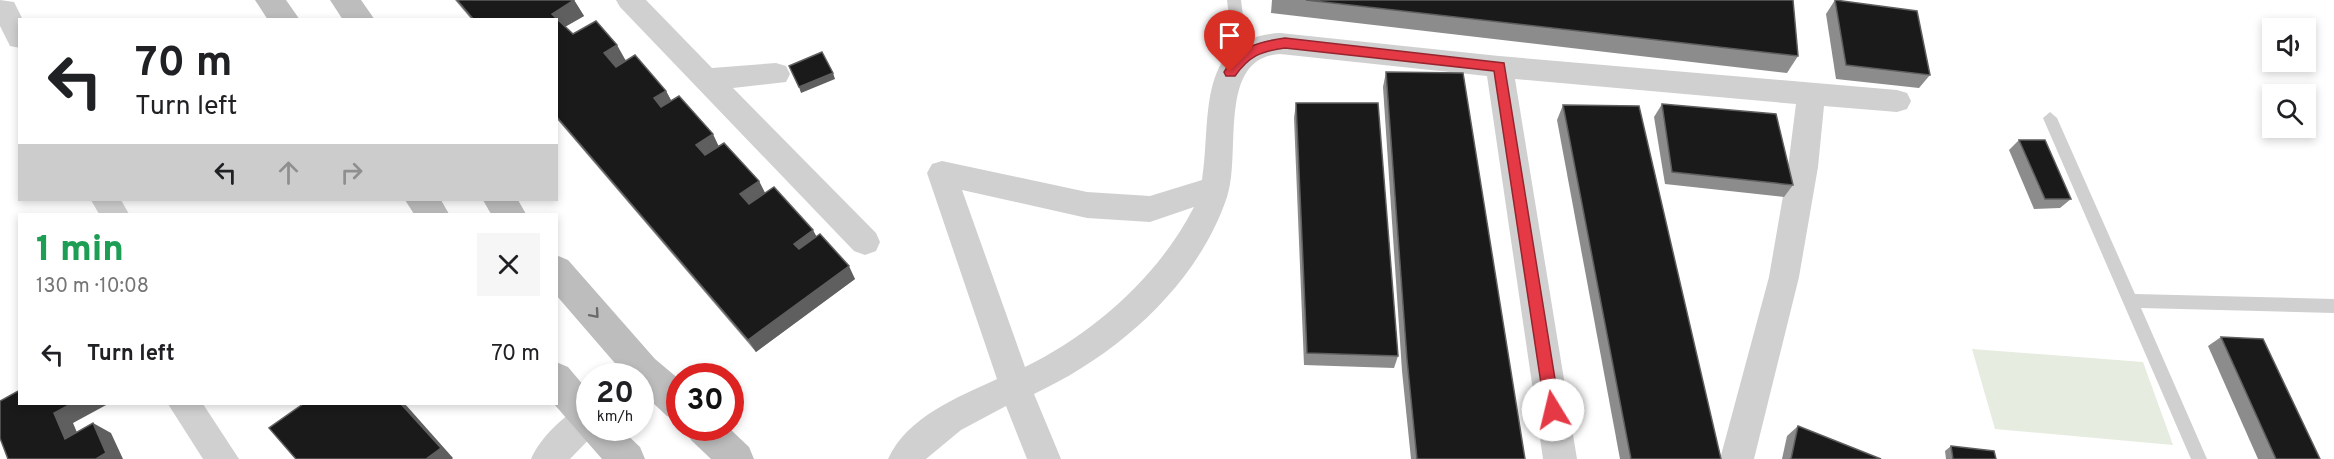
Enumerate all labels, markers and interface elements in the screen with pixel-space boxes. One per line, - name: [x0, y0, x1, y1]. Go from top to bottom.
- pin: [1204, 10, 1255, 72]
- map controls: [2262, 18, 2316, 138]
- button: sound: [2262, 18, 2316, 72]
- icon: arrive: [1213, 19, 1246, 52]
- text: 70 m: [135, 38, 233, 91]
- icon: left: [36, 42, 114, 120]
- button: search: [2262, 84, 2316, 138]
- text: Turn left: [135, 90, 237, 124]
- icon: left: [209, 156, 242, 189]
- icon: ahead: [272, 156, 305, 189]
- icon: right: [335, 156, 368, 189]
- text: 1 min: [36, 228, 124, 274]
- button: close: [477, 233, 540, 296]
- text: 130 m · 10:08: [36, 274, 149, 300]
- one-way arrow: [588, 307, 599, 318]
- icon: left: [36, 338, 69, 371]
- text: Turn left: [87, 341, 175, 368]
- text: 70 m: [491, 341, 540, 368]
- speed limit sign: 30: [666, 363, 744, 441]
- text: 20: [596, 376, 634, 413]
- position arrow: [1521, 378, 1585, 442]
- text: km/h: [597, 408, 633, 427]

